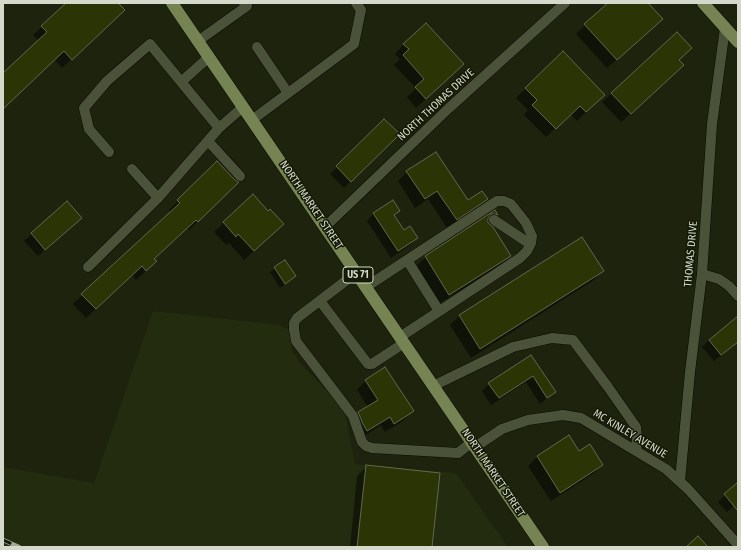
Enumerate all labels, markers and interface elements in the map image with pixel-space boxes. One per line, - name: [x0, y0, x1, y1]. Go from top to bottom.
- street label: NORTH THOMAS DRIVE: [395, 66, 477, 144]
- street label: NORTH MARKET STREET: [277, 158, 345, 252]
- street label: THOMAS DRIVE: [682, 220, 700, 288]
- road number: US 71: [343, 267, 373, 283]
- street label: MC KINLEY AVENUE: [591, 407, 669, 461]
- street label: NORTH MARKET STREET: [459, 426, 527, 520]

